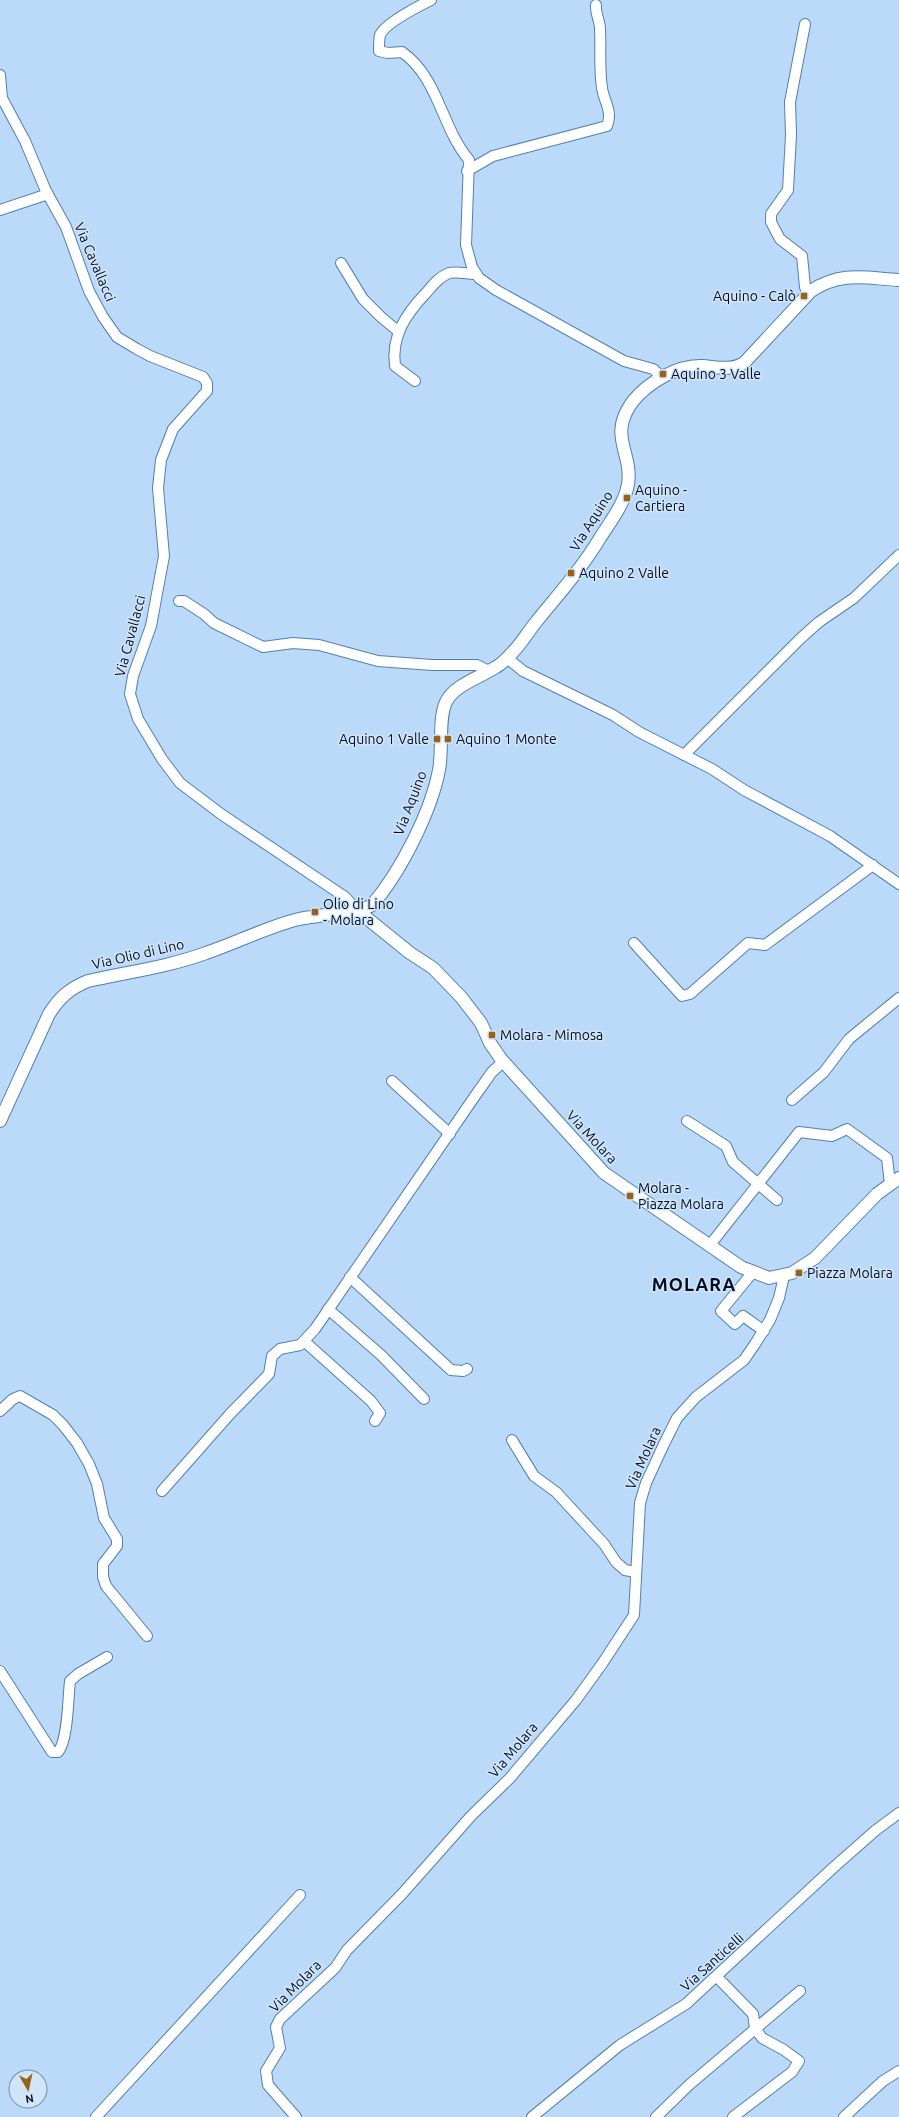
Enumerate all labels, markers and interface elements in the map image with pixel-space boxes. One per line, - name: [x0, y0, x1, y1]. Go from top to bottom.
- street label: Via Cavallacci: [71, 220, 119, 304]
- place label: Aquino - Calò: [713, 288, 796, 304]
- marker: Aquino - Calò: [799, 291, 809, 301]
- place label: Aquino 3 Valle: [671, 366, 761, 382]
- marker: Aquino 3 Valle: [658, 369, 668, 379]
- place label: Aquino - Cartiera: [635, 482, 687, 514]
- street label: Via Aquino: [566, 488, 616, 554]
- marker: Aquino - Cartiera: [622, 493, 632, 503]
- place label: Aquino 2 Valle: [579, 565, 669, 581]
- marker: Aquino 2 Valle: [566, 568, 576, 578]
- street label: Via Cavallacci: [111, 593, 149, 679]
- place label: Aquino 1 Valle: [339, 731, 429, 747]
- place label: Aquino 1 Monte: [456, 731, 557, 747]
- marker: Aquino 1 Valle: [432, 734, 442, 744]
- marker: Aquino 1 Monte: [443, 734, 453, 744]
- street label: Via Aquino: [390, 768, 430, 838]
- place label: Olio di Lino - Molara: [323, 896, 394, 928]
- marker: Olio di Lino - Molara: [310, 907, 320, 917]
- street label: Via Olio di Lino: [90, 936, 186, 972]
- place label: Molara - Mimosa: [500, 1027, 603, 1043]
- marker: Molara - Mimosa: [487, 1030, 497, 1040]
- street label: Via Molara: [563, 1107, 621, 1167]
- place label: Molara - Piazza Molara: [638, 1180, 724, 1212]
- marker: Molara - Piazza Molara: [625, 1191, 635, 1201]
- place label: Piazza Molara: [807, 1265, 893, 1281]
- marker: Piazza Molara: [794, 1268, 804, 1278]
- district label: MOLARA: [652, 1274, 736, 1294]
- street label: Via Molara: [622, 1424, 664, 1492]
- street label: Via Molara: [485, 1719, 541, 1781]
- street label: Via Santicelli: [677, 1929, 747, 1995]
- street label: Via Molara: [266, 1957, 324, 2015]
- north arrow: [8, 2069, 48, 2109]
- text: N: [25, 2092, 35, 2105]

